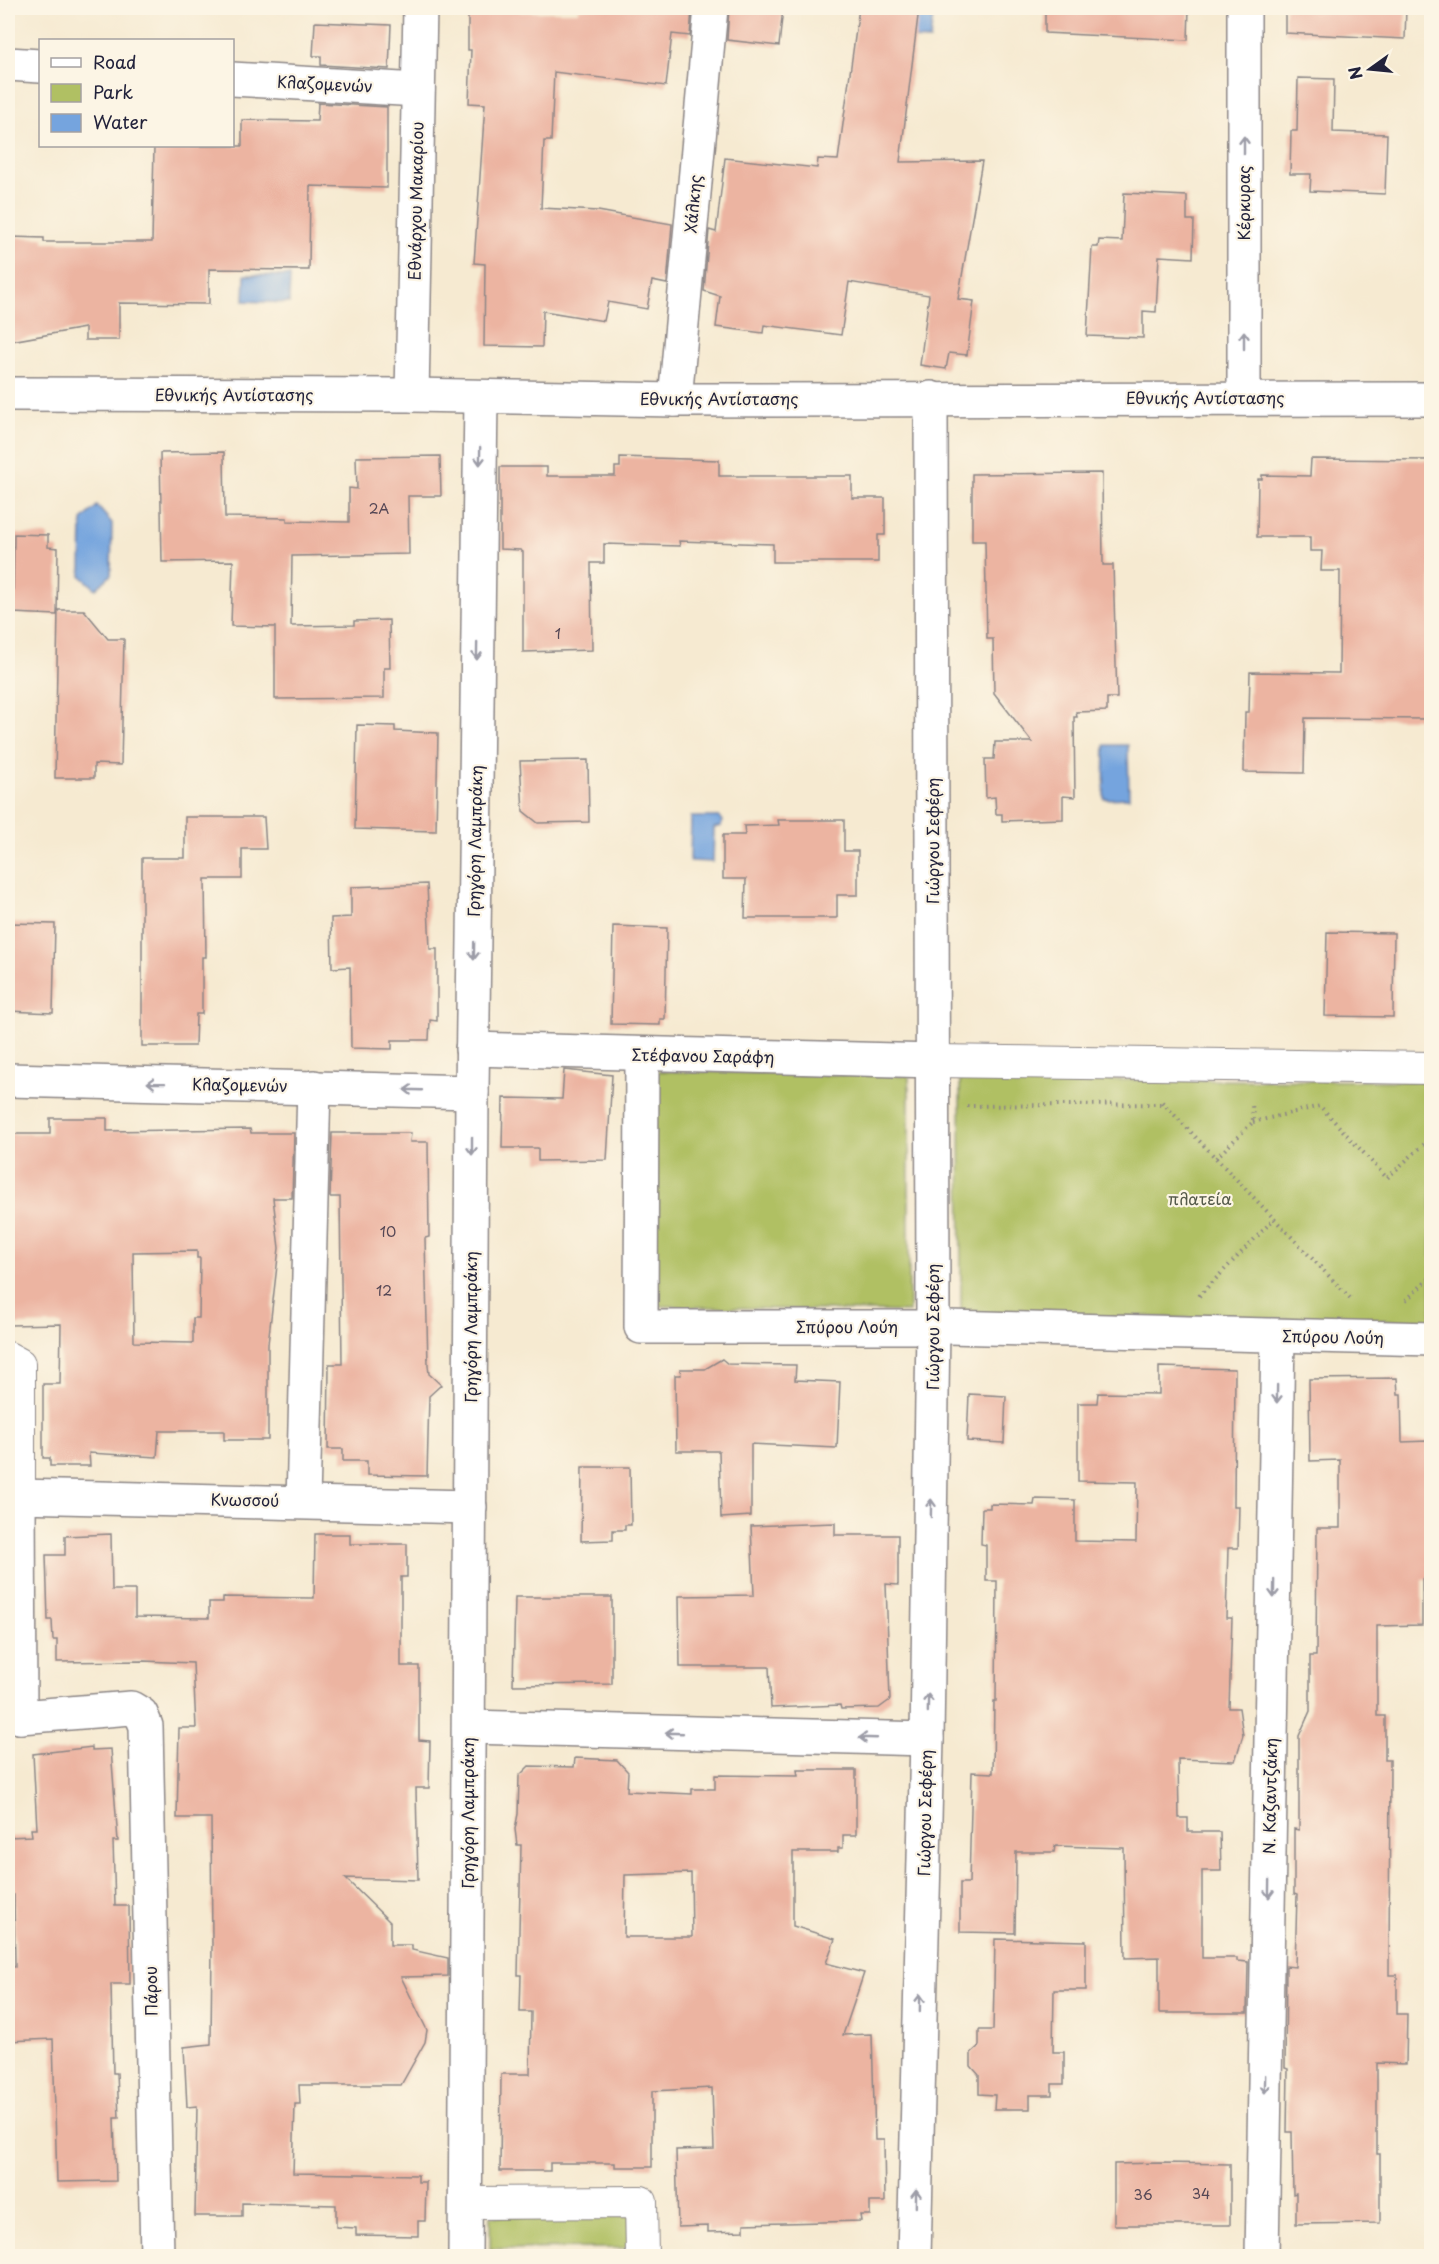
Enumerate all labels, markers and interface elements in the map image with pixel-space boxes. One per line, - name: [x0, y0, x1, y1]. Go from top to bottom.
- legend: [39, 39, 234, 147]
- north arrow: [1340, 39, 1400, 99]
- text: Road: [93, 48, 137, 75]
- text: N: [1341, 64, 1368, 82]
- street label: Κλαζομενών: [277, 69, 374, 97]
- text: Park: [93, 78, 133, 105]
- text: Water: [93, 108, 148, 135]
- street label: Εθνάρχου Μακαρίου: [402, 121, 428, 281]
- one-way arrow: [1238, 136, 1250, 156]
- street label: Κέρκυρας: [1231, 165, 1255, 241]
- street label: Χάλκης: [677, 174, 707, 234]
- one-way arrow: [1238, 331, 1250, 351]
- street label: Εθνικής Αντίστασης: [155, 382, 313, 406]
- street label: Εθνικής Αντίστασης: [1126, 385, 1284, 409]
- street label: Εθνικής Αντίστασης: [640, 386, 798, 410]
- one-way arrow: [474, 446, 486, 466]
- house number: 2A: [369, 498, 390, 519]
- house number: 1: [555, 623, 561, 644]
- one-way arrow: [471, 641, 483, 661]
- street label: Γρηγόρη Λαμπράκη: [461, 765, 487, 917]
- street label: Γιώργου Σεφέρη: [920, 778, 944, 904]
- one-way arrow: [468, 941, 480, 961]
- street label: Στέφανου Σαράφη: [631, 1042, 775, 1068]
- street label: Κλαζομενών: [192, 1071, 288, 1097]
- one-way arrow: [146, 1077, 166, 1089]
- one-way arrow: [404, 1085, 424, 1096]
- one-way arrow: [466, 1136, 478, 1156]
- park label: πλατεία: [1168, 1186, 1232, 1210]
- house number: 10: [380, 1221, 396, 1242]
- street label: Γρηγόρη Λαμπράκη: [458, 1251, 482, 1403]
- street label: Γιώργου Σεφέρη: [920, 1264, 944, 1390]
- house number: 12: [376, 1280, 392, 1301]
- street label: Σπύρου Λούη: [796, 1314, 898, 1338]
- street label: Σπύρου Λούη: [1282, 1323, 1384, 1349]
- one-way arrow: [1271, 1384, 1283, 1404]
- street label: Κνωσσού: [210, 1486, 280, 1512]
- one-way arrow: [925, 1499, 936, 1519]
- one-way arrow: [1268, 1579, 1280, 1599]
- one-way arrow: [922, 1694, 933, 1714]
- one-way arrow: [664, 1727, 684, 1738]
- one-way arrow: [859, 1732, 879, 1744]
- street label: Γρηγόρη Λαμπράκη: [455, 1737, 479, 1889]
- street label: Ν. Καζαντζάκη: [1256, 1738, 1282, 1854]
- street label: Γιώργου Σεφέρη: [911, 1749, 937, 1877]
- one-way arrow: [1263, 1879, 1274, 1899]
- street label: Πάρου: [138, 1966, 162, 2016]
- one-way arrow: [915, 1994, 926, 2014]
- one-way arrow: [1259, 2074, 1271, 2094]
- house number: 34: [1192, 2183, 1210, 2204]
- house number: 36: [1133, 2184, 1153, 2205]
- one-way arrow: [910, 2189, 921, 2209]

